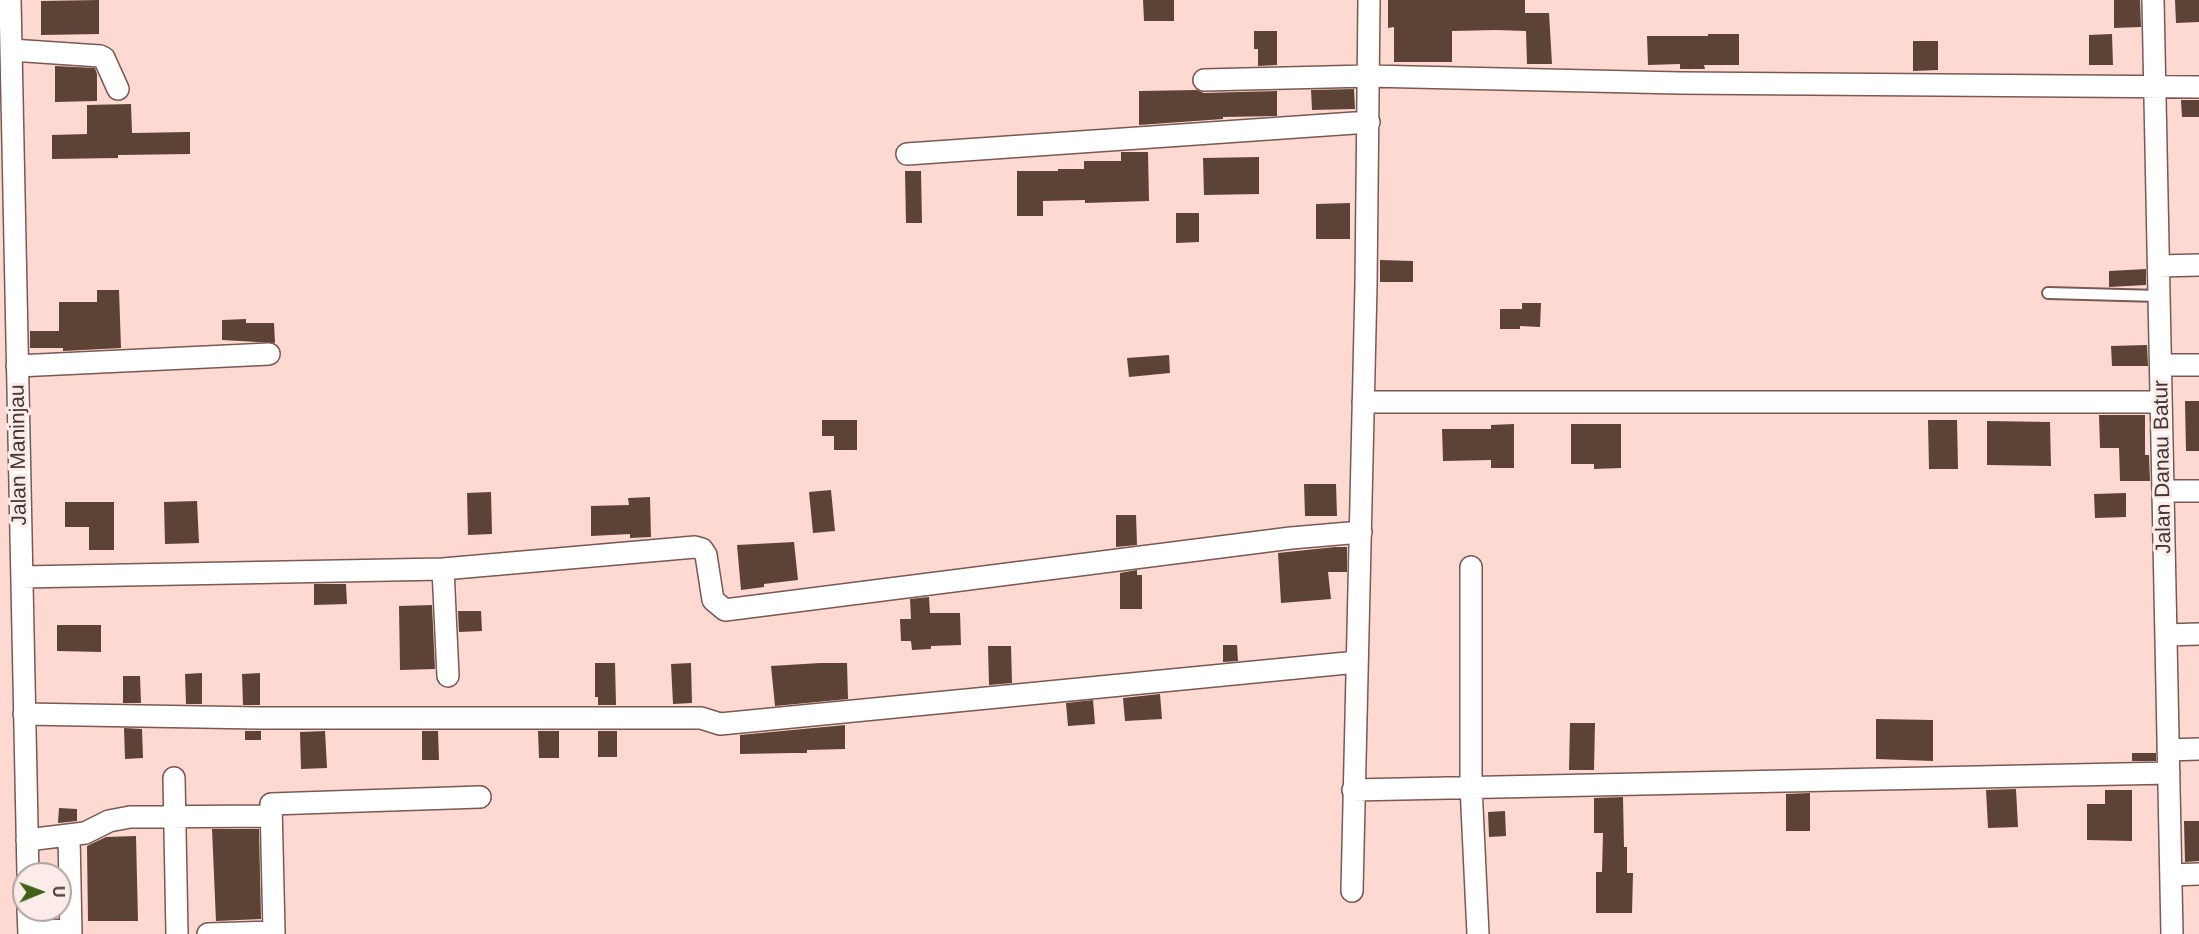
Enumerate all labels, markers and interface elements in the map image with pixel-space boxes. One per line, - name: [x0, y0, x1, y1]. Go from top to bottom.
- street label: Jalan Danau Batur: [2149, 380, 2177, 554]
- street label: Jalan Maninjau: [5, 384, 33, 526]
- north arrow: [12, 862, 72, 922]
- text: U: [50, 886, 67, 898]

